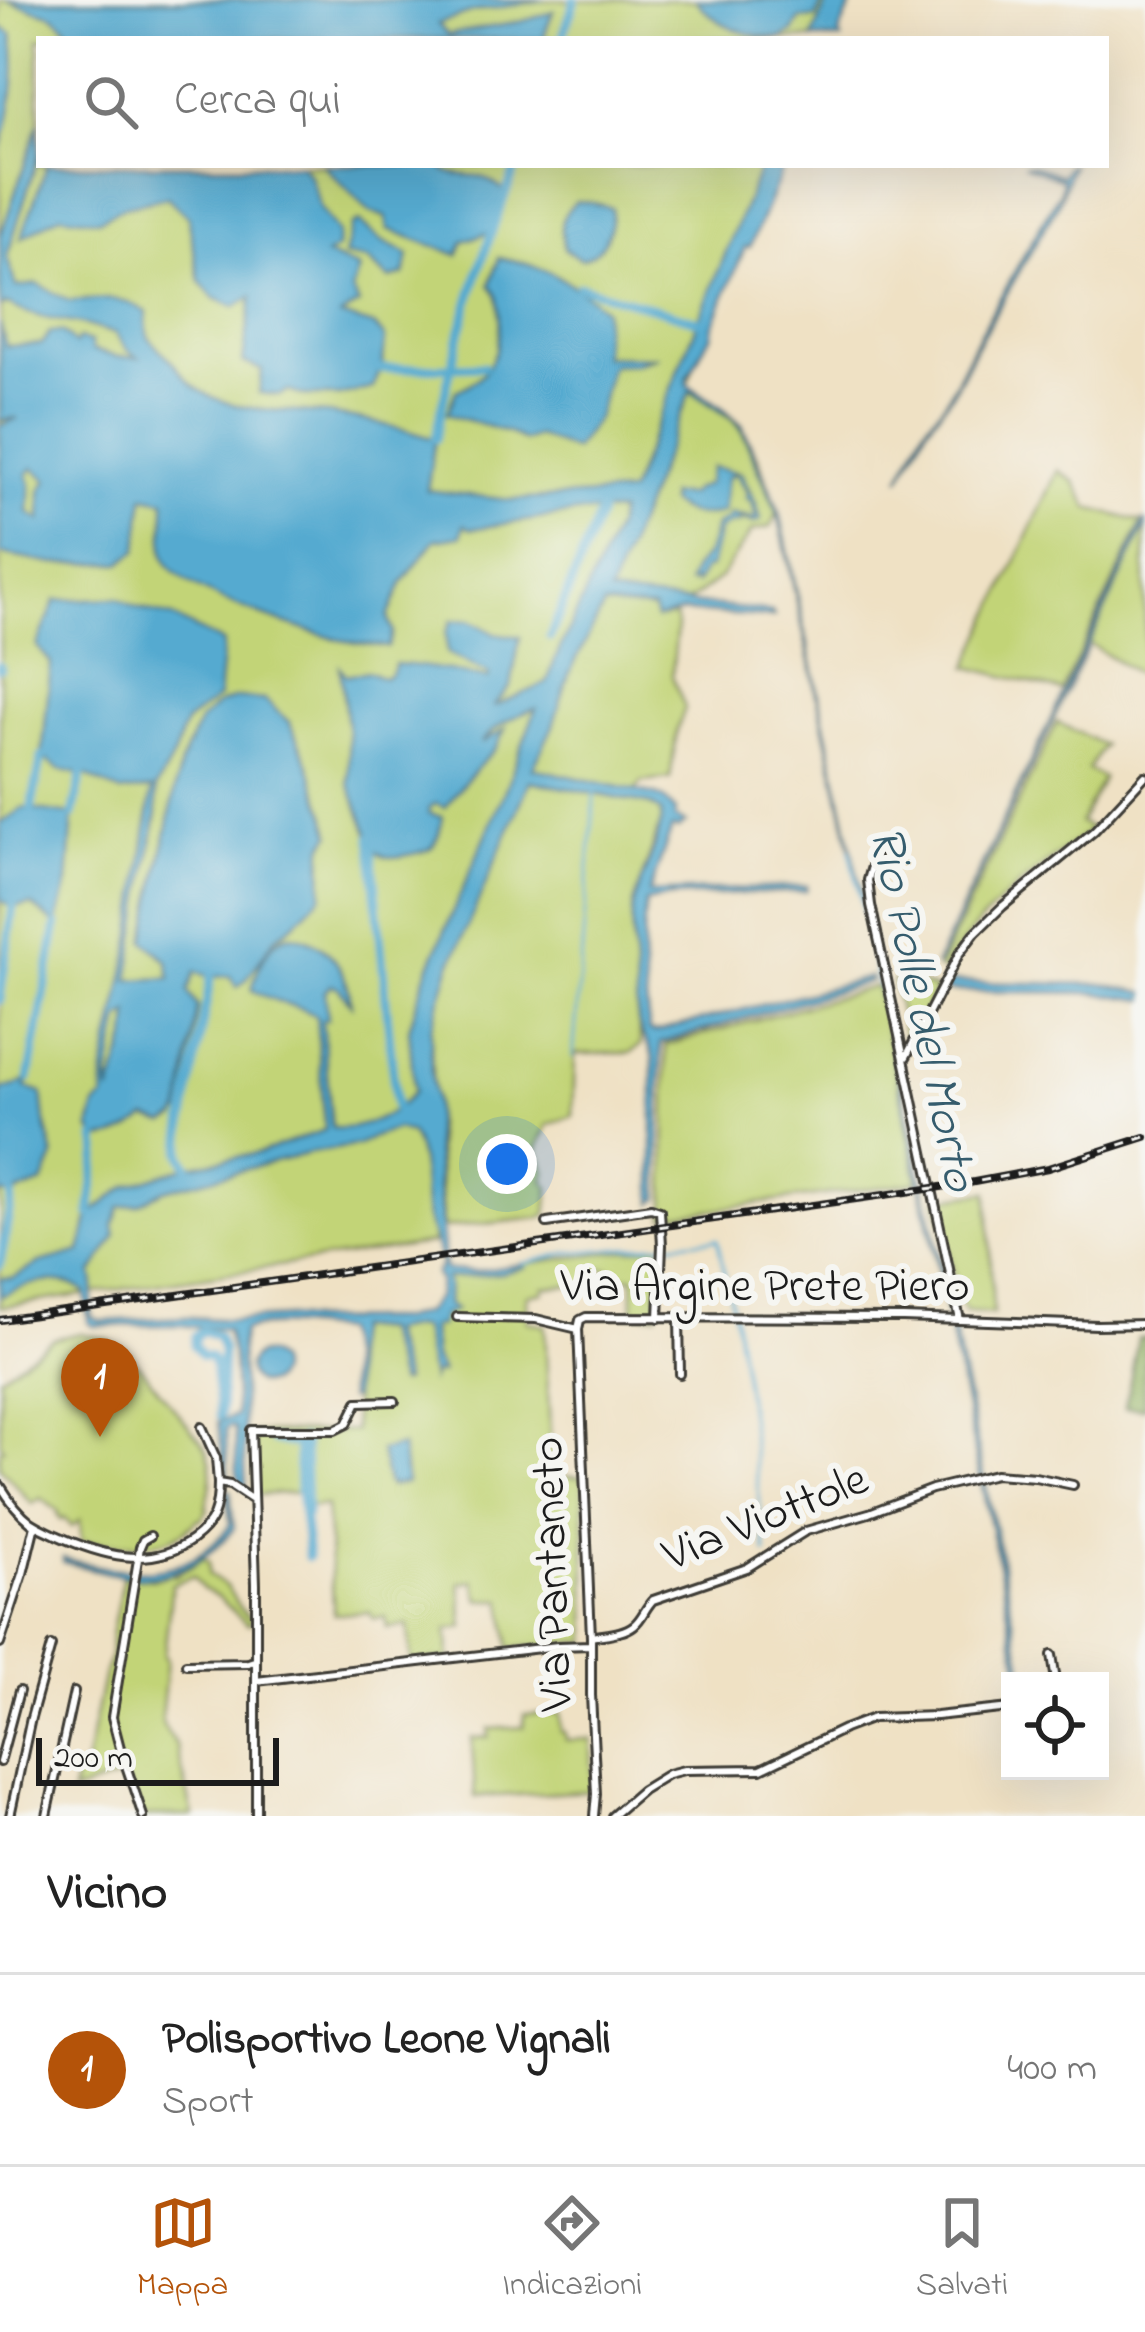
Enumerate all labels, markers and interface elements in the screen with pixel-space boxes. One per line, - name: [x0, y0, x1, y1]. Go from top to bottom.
- search box: [36, 36, 1109, 168]
- icon: search: [78, 69, 144, 135]
- text: Cerca qui: [174, 69, 341, 135]
- water label: Rio Polle del Morto: [846, 820, 997, 1200]
- your location: [477, 1134, 537, 1194]
- street label: Via Argine Prete Piero: [559, 1253, 970, 1324]
- pin: 1: [61, 1338, 139, 1437]
- street label: Via Pantaneto: [514, 1436, 594, 1713]
- street label: Via Viottole: [652, 1446, 879, 1592]
- map controls: [1001, 1672, 1109, 1780]
- button: locate: [1001, 1672, 1109, 1780]
- scale bar: [36, 1732, 279, 1785]
- text: 200 m: [54, 1735, 133, 1783]
- text: Vicino: [48, 1857, 167, 1932]
- text: Polisportivo Leone Vignali: [162, 2008, 611, 2074]
- text: 1: [81, 2041, 93, 2098]
- text: 400 m: [1007, 2041, 1097, 2098]
- text: Sport: [162, 2074, 254, 2131]
- tab: Mappa: [137, 2190, 228, 2310]
- tab: Indicazioni: [502, 2190, 642, 2310]
- tab: Salvati: [916, 2190, 1008, 2310]

